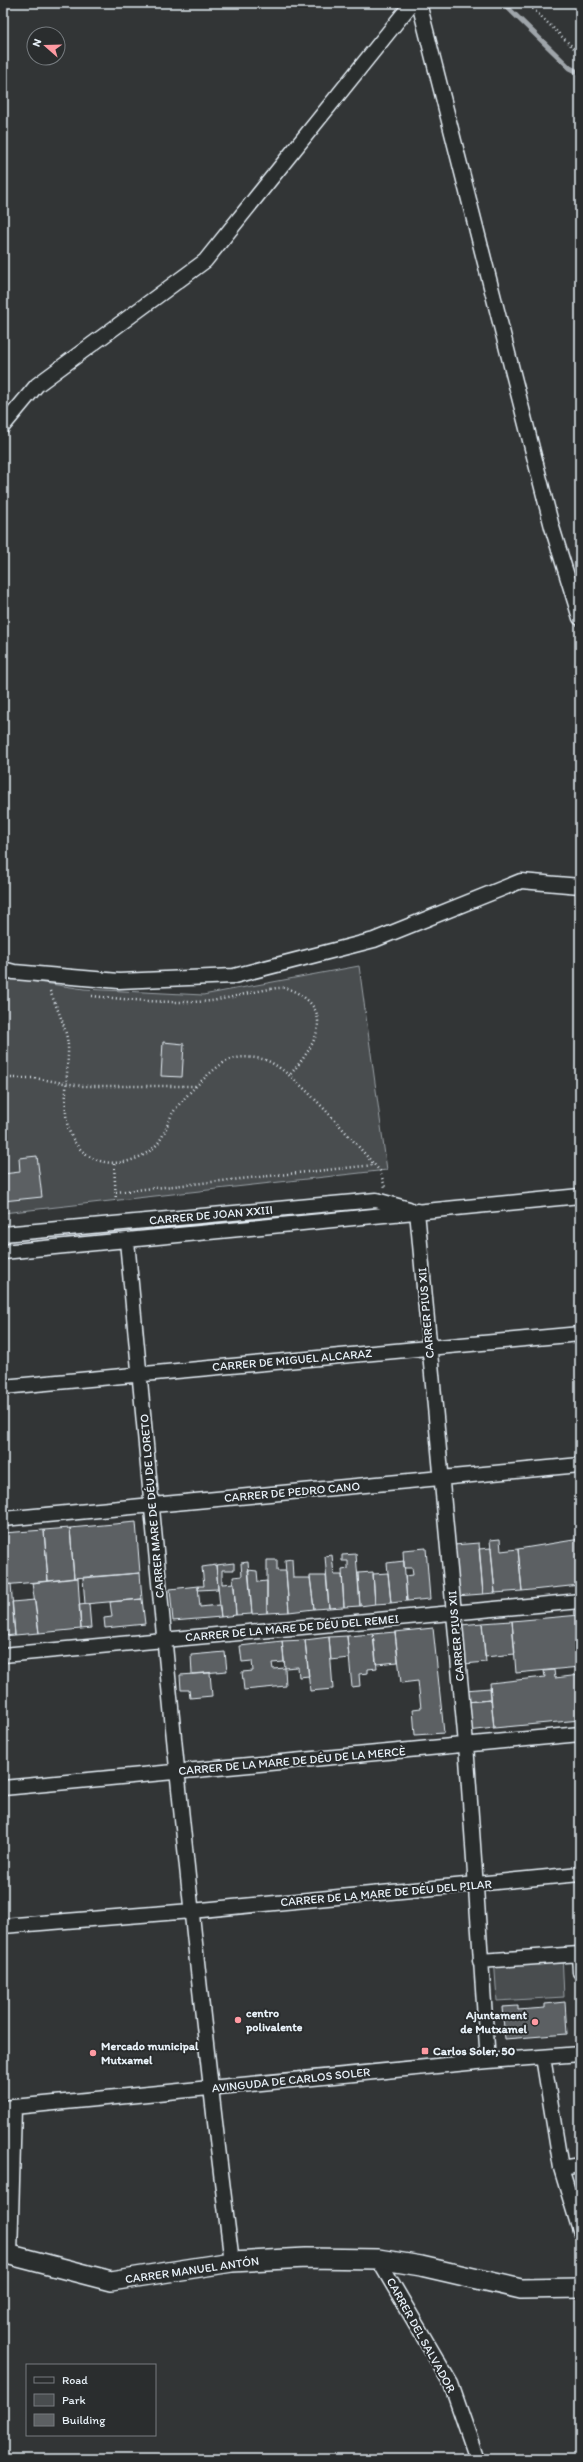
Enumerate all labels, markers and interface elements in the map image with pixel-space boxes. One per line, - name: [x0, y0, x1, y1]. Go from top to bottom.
- north arrow: [26, 26, 66, 66]
- text: N: [30, 37, 44, 48]
- street label: CARRER DE JOAN XXIII: [149, 1203, 273, 1227]
- street label: CARRER PIUS XII: [415, 1267, 437, 1359]
- street label: CARRER DE MIGUEL ALCARAZ: [211, 1346, 373, 1374]
- street label: CARRER MARE DE DÉU DE LORETO: [137, 1413, 167, 1599]
- street label: CARRER DE PEDRO CANO: [223, 1479, 361, 1505]
- street label: CARRER PIUS XII: [445, 1590, 467, 1682]
- street label: CARRER DE LA MARE DE DÉU DEL REMEI: [185, 1612, 399, 1644]
- street label: CARRER DE LA MARE DE DÉU DE LA MERCÈ: [178, 1744, 407, 1778]
- street label: CARRER DE LA MARE DE DÉU DEL PILAR: [280, 1877, 492, 1909]
- place label: centro polivalente: [245, 2006, 303, 2035]
- place label: Ajuntament de Mutxamel: [460, 2008, 528, 2036]
- marker: centro polivalente: [233, 2015, 243, 2025]
- marker: Ajuntament de Mutxamel: [530, 2017, 540, 2027]
- place label: Mercado municipal Mutxamel: [101, 2039, 199, 2067]
- place label: Carlos Soler, 50: [433, 2044, 515, 2058]
- marker: Carlos Soler, 50: [420, 2046, 430, 2056]
- marker: Mercado municipal Mutxamel: [88, 2048, 98, 2058]
- street label: AVINGUDA DE CARLOS SOLER: [211, 2065, 371, 2095]
- street label: CARRER MANUEL ANTÓN: [124, 2254, 260, 2286]
- street label: CARRER DEL SALVADOR: [384, 2275, 459, 2395]
- legend: [26, 2364, 156, 2436]
- text: Road: [62, 2373, 88, 2387]
- text: Park: [62, 2393, 86, 2407]
- text: Building: [62, 2413, 106, 2427]

